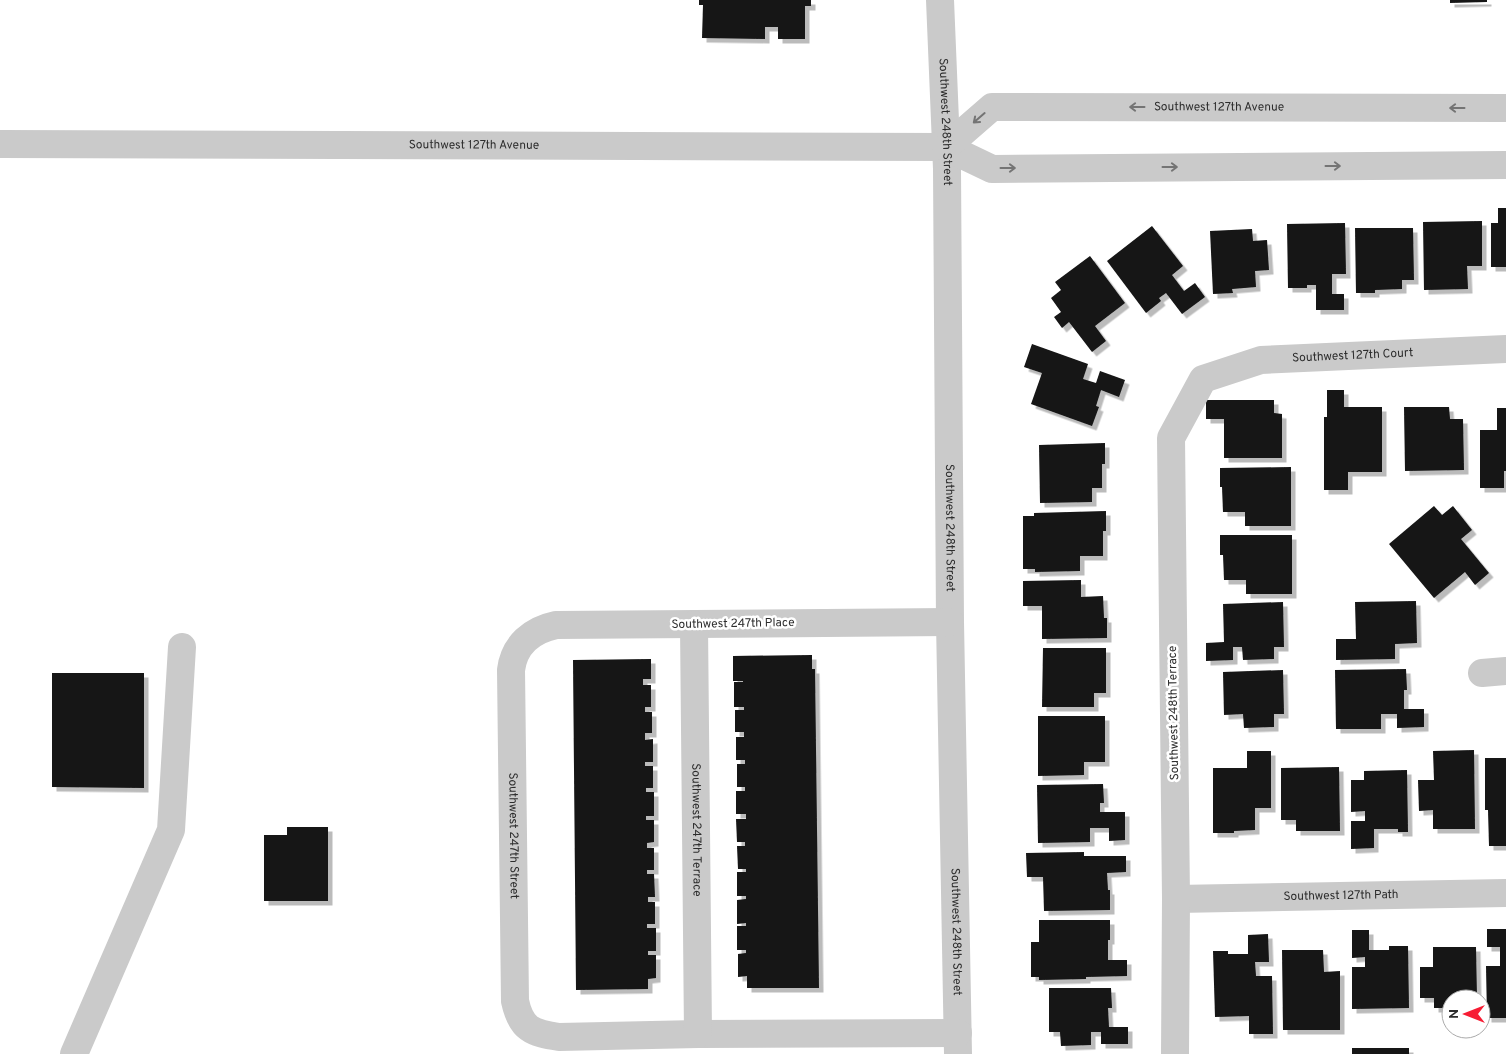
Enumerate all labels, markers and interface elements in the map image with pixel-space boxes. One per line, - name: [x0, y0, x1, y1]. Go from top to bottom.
- street label: Southwest 248th Street: [934, 58, 955, 186]
- street label: Southwest 127th Avenue: [1154, 99, 1284, 116]
- one-way arrow: [1130, 102, 1146, 112]
- one-way arrow: [1450, 103, 1466, 113]
- one-way arrow: [973, 112, 986, 123]
- street label: Southwest 127th Avenue: [409, 137, 539, 154]
- one-way arrow: [1324, 161, 1340, 171]
- one-way arrow: [1162, 162, 1178, 172]
- one-way arrow: [999, 164, 1015, 173]
- street label: Southwest 127th Court: [1292, 345, 1414, 367]
- street label: Southwest 248th Street: [941, 464, 958, 592]
- street label: Southwest 247th Place: [671, 615, 795, 633]
- street label: Southwest 248th Terrace: [1165, 645, 1183, 781]
- street label: Southwest 247th Terrace: [687, 763, 705, 897]
- street label: Southwest 247th Street: [504, 772, 522, 899]
- street label: Southwest 248th Street: [947, 868, 965, 996]
- street label: Southwest 127th Path: [1283, 887, 1399, 905]
- north arrow: [1441, 989, 1491, 1039]
- text: N: [1446, 1009, 1463, 1019]

